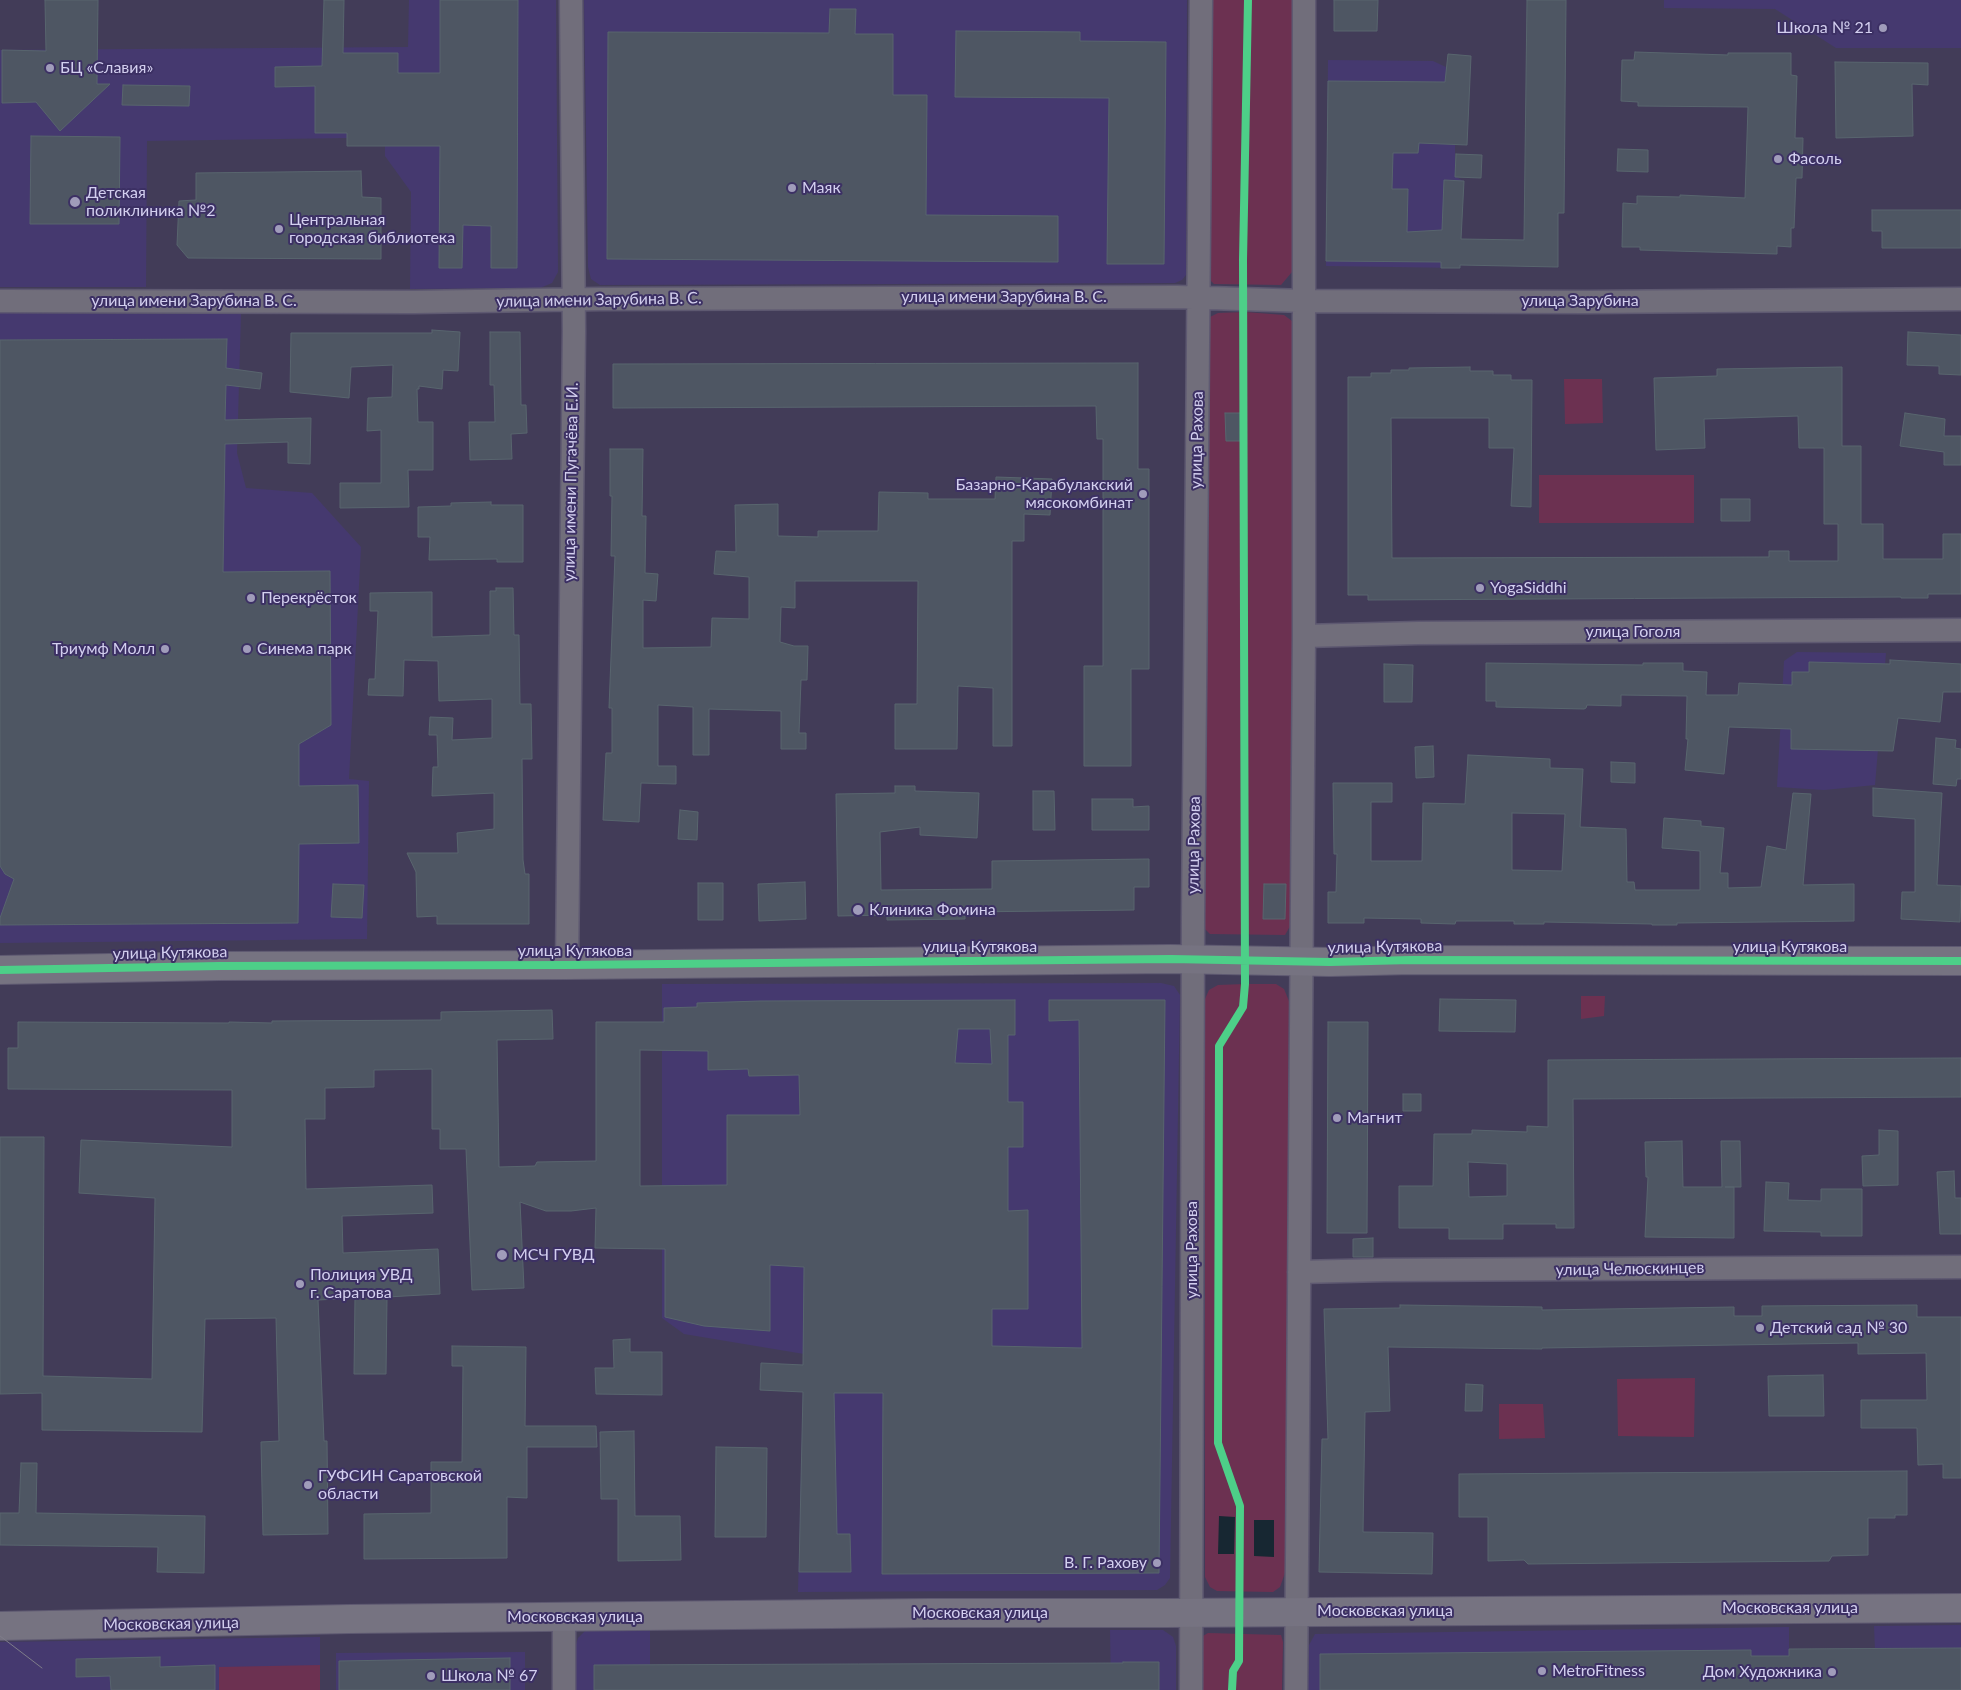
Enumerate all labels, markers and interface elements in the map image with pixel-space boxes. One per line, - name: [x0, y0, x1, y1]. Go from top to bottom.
- place label: Школа № 21: [1777, 18, 1873, 38]
- marker: Школа № 21: [1877, 22, 1889, 34]
- place label: БЦ «Славия»: [60, 58, 153, 78]
- marker: БЦ «Славия»: [44, 62, 56, 74]
- place label: Фасоль: [1788, 149, 1842, 169]
- marker: Фасоль: [1772, 153, 1784, 165]
- place label: Маяк: [802, 178, 841, 198]
- marker: Маяк: [786, 182, 798, 194]
- place label: Детская поликлиника №2: [86, 183, 216, 221]
- marker: Детская поликлиника №2: [68, 195, 82, 209]
- place label: Центральная городская библиотека: [289, 210, 455, 248]
- marker: Центральная городская библиотека: [273, 223, 285, 235]
- street label: улица имени Зарубина В. С.: [901, 287, 1107, 307]
- street label: улица имени Зарубина В. С.: [496, 289, 702, 311]
- street label: улица имени Зарубина В. С.: [91, 291, 297, 311]
- street label: улица Зарубина: [1521, 291, 1639, 311]
- street label: улица имени Пугачёва Е.И.: [560, 382, 582, 582]
- street label: улица Рахова: [1187, 391, 1207, 489]
- place label: Базарно-Карабулакский мясокомбинат: [955, 475, 1133, 513]
- marker: Базарно-Карабулакский мясокомбинат: [1137, 488, 1149, 500]
- place label: YogaSiddhi: [1490, 578, 1567, 598]
- marker: YogaSiddhi: [1474, 582, 1486, 594]
- place label: Перекрёсток: [261, 588, 357, 608]
- marker: Перекрёсток: [245, 592, 257, 604]
- street label: улица Гоголя: [1585, 622, 1681, 642]
- place label: Триумф Молл: [52, 639, 155, 659]
- place label: Синема парк: [257, 639, 352, 659]
- marker: Триумф Молл: [159, 643, 171, 655]
- marker: Синема парк: [241, 643, 253, 655]
- street label: улица Рахова: [1184, 796, 1204, 894]
- place label: Клиника Фомина: [869, 900, 996, 920]
- marker: Клиника Фомина: [851, 903, 865, 917]
- street label: улица Кутякова: [1328, 936, 1442, 958]
- street label: улица Кутякова: [923, 937, 1037, 957]
- street label: улица Кутякова: [1733, 937, 1847, 957]
- street label: улица Кутякова: [518, 941, 632, 961]
- street label: улица Кутякова: [113, 942, 227, 964]
- place label: Магнит: [1347, 1108, 1402, 1128]
- marker: Магнит: [1331, 1112, 1343, 1124]
- street label: улица Рахова: [1182, 1201, 1202, 1299]
- place label: МСЧ ГУВД: [513, 1245, 595, 1265]
- marker: МСЧ ГУВД: [495, 1248, 509, 1262]
- street label: улица Челюскинцев: [1556, 1258, 1704, 1280]
- place label: Полиция УВД г. Саратова: [310, 1265, 413, 1303]
- marker: Полиция УВД г. Саратова: [294, 1278, 306, 1290]
- place label: Детский сад № 30: [1770, 1318, 1907, 1338]
- marker: Детский сад № 30: [1754, 1322, 1766, 1334]
- place label: ГУФСИН Саратовской области: [318, 1466, 482, 1504]
- marker: ГУФСИН Саратовской области: [302, 1479, 314, 1491]
- place label: В. Г. Рахову: [1064, 1553, 1147, 1573]
- marker: В. Г. Рахову: [1151, 1557, 1163, 1569]
- street label: Московская улица: [1722, 1598, 1858, 1618]
- street label: Московская улица: [1317, 1601, 1453, 1621]
- street label: Московская улица: [912, 1603, 1048, 1623]
- street label: Московская улица: [507, 1607, 643, 1627]
- street label: Московская улица: [103, 1613, 239, 1635]
- place label: MetroFitness: [1552, 1661, 1645, 1681]
- place label: Дом Художника: [1703, 1662, 1822, 1682]
- marker: MetroFitness: [1536, 1665, 1548, 1677]
- place label: Школа № 67: [441, 1666, 537, 1686]
- marker: Дом Художника: [1826, 1666, 1838, 1678]
- marker: Школа № 67: [425, 1670, 437, 1682]

